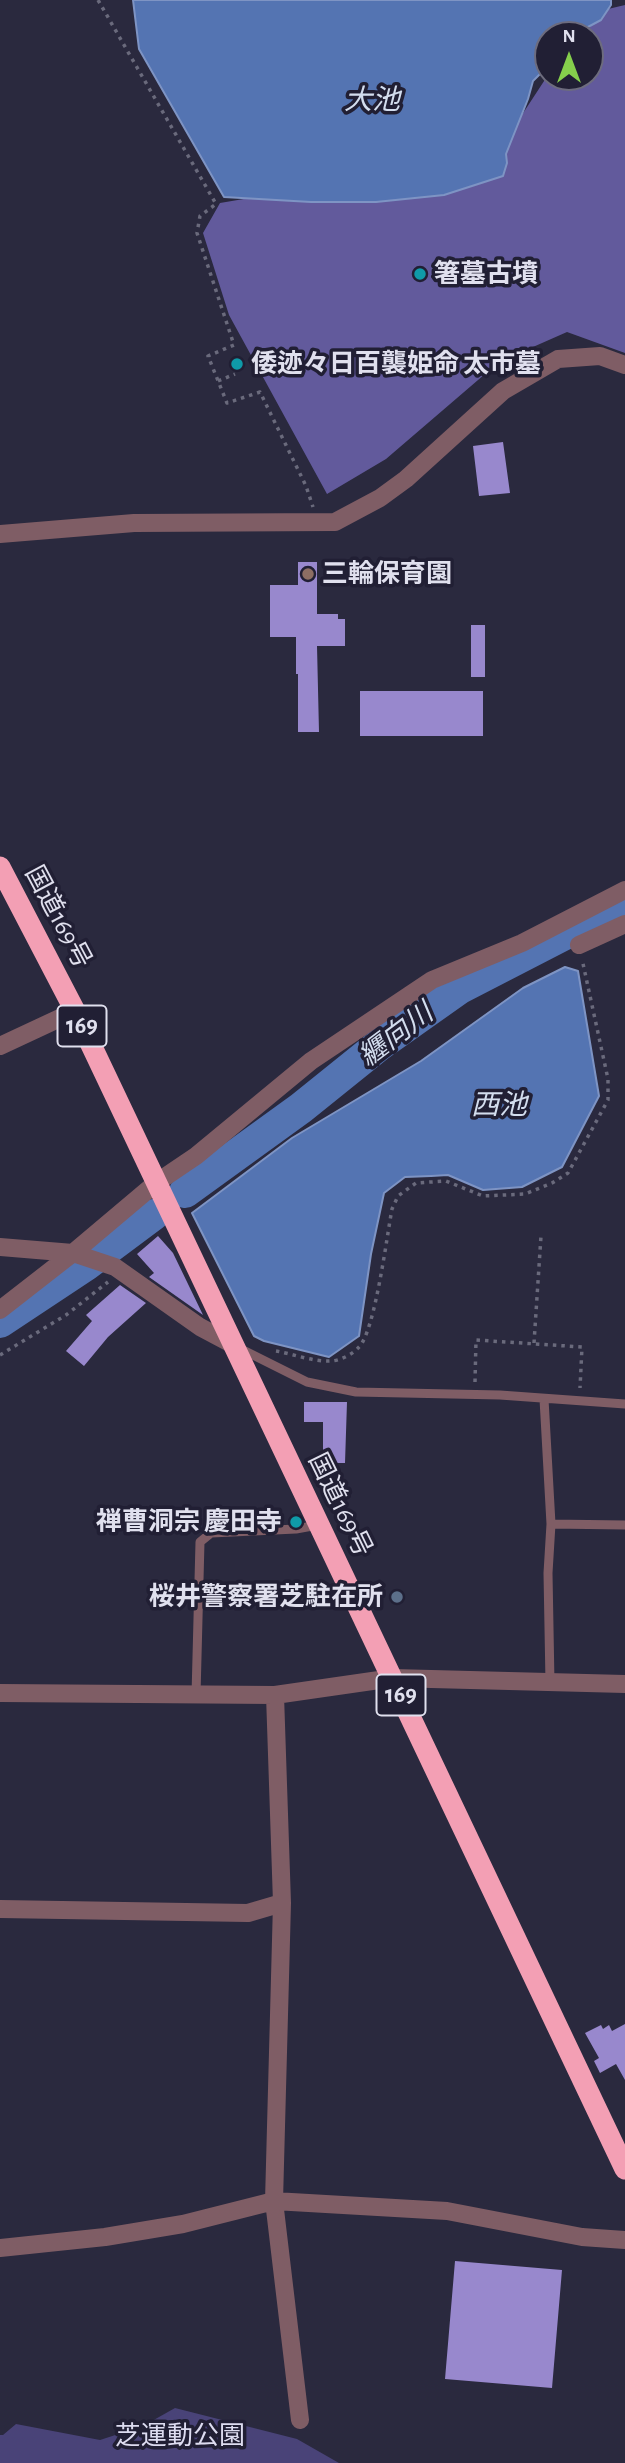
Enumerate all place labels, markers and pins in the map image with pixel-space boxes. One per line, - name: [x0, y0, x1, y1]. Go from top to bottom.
- place label: 箸墓古墳: [434, 258, 538, 290]
- marker: 箸墓古墳: [412, 266, 428, 282]
- place label: 倭迹々日百襲姫命 太市墓: [251, 348, 541, 380]
- marker: 倭迹々日百襲姫命 太市墓: [229, 356, 245, 372]
- place label: 三輪保育園: [322, 558, 452, 590]
- marker: 三輪保育園: [300, 566, 316, 582]
- place label: 禅曹洞宗 慶田寺: [96, 1506, 282, 1538]
- marker: 禅曹洞宗 慶田寺: [288, 1514, 304, 1530]
- place label: 桜井警察署芝駐在所: [149, 1581, 383, 1613]
- marker: 桜井警察署芝駐在所: [389, 1589, 405, 1605]

